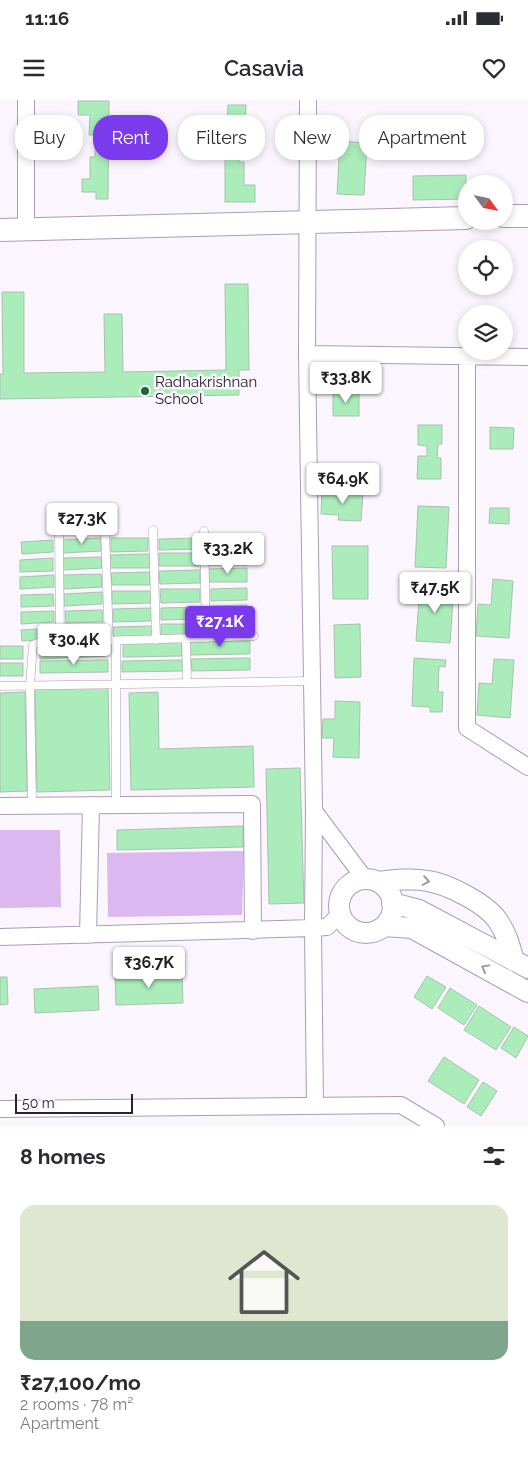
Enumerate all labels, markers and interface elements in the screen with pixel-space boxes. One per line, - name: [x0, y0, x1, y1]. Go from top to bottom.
- text: 11:16: [25, 7, 69, 29]
- icon: menu: [20, 54, 48, 82]
- icon: heart: [480, 54, 508, 82]
- text: Casavia: [224, 55, 304, 81]
- chip: Buy: [15, 115, 83, 160]
- chip: Rent: [93, 115, 168, 160]
- chip: Filters: [178, 115, 265, 160]
- chip: New: [275, 115, 349, 160]
- chip: Apartment: [359, 115, 484, 160]
- north arrow: [458, 175, 512, 230]
- map controls: [458, 175, 513, 360]
- button: locate: [458, 240, 513, 295]
- button: layers: [458, 305, 513, 360]
- pin: ₹33.8K: [305, 362, 387, 404]
- text: ₹33.8K: [321, 368, 371, 387]
- place label: Radhakrishnan School: [155, 373, 257, 408]
- marker: Radhakrishnan School: [139, 385, 151, 397]
- pin: ₹64.9K: [302, 462, 384, 505]
- text: ₹64.9K: [317, 469, 369, 488]
- pin: ₹27.3K: [41, 502, 123, 545]
- text: ₹27.3K: [58, 509, 106, 528]
- pin: ₹33.2K: [187, 532, 269, 575]
- text: ₹33.2K: [203, 539, 253, 558]
- pin: ₹47.5K: [394, 572, 476, 614]
- text: ₹47.5K: [411, 578, 459, 597]
- pin: ₹27.1K: [179, 606, 261, 648]
- text: ₹27.1K: [196, 612, 244, 631]
- pin: ₹30.4K: [33, 624, 115, 666]
- text: ₹30.4K: [49, 630, 99, 649]
- one-way arrow: [421, 876, 430, 886]
- pin: ₹36.7K: [108, 946, 190, 989]
- text: ₹36.7K: [124, 953, 174, 972]
- one-way arrow: [482, 964, 491, 974]
- scale bar: [15, 1091, 132, 1114]
- text: 50 m: [22, 1095, 55, 1111]
- icon: filters: [480, 1142, 508, 1170]
- text: 8 homes: [20, 1144, 106, 1169]
- icon: home: [219, 1237, 309, 1327]
- text: ₹27,100/mo: [20, 1370, 141, 1395]
- text: 2 rooms · 78 m²: [20, 1395, 133, 1414]
- text: Apartment: [20, 1414, 99, 1433]

